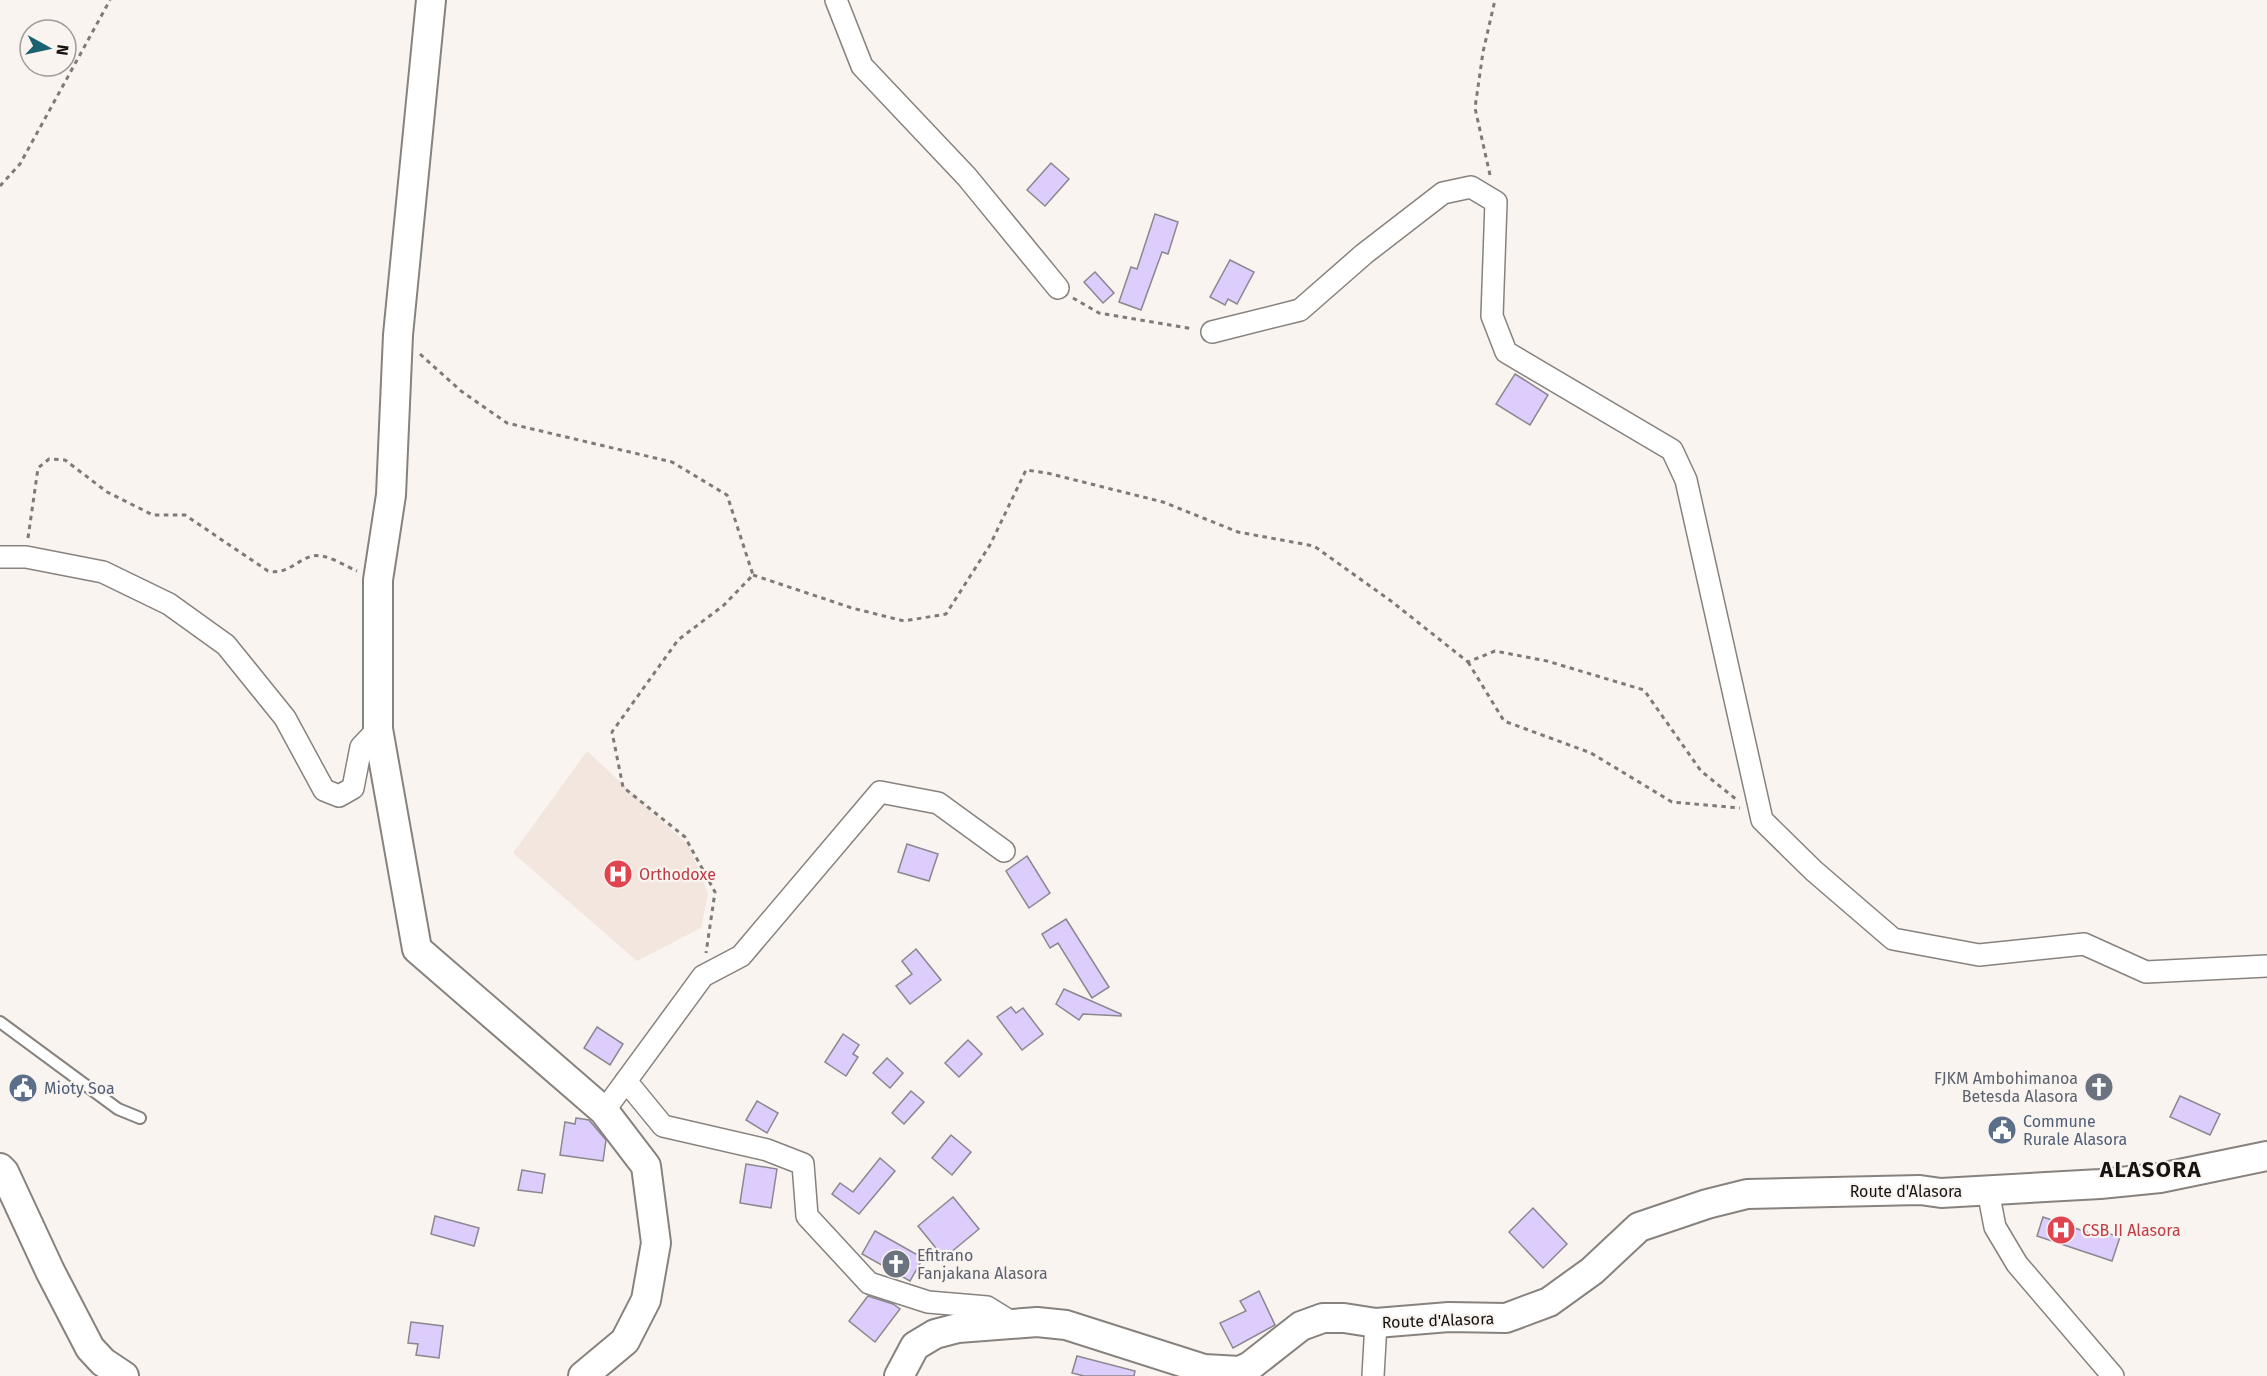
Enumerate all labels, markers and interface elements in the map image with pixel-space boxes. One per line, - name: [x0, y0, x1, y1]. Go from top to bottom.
- north arrow: [18, 18, 78, 78]
- text: N: [52, 43, 73, 57]
- hospital icon: Orthodoxe: [602, 858, 634, 890]
- place label: Orthodoxe: [639, 865, 716, 884]
- place label: FJKM Ambohimanoa Betesda Alasora: [1934, 1069, 2078, 1106]
- church icon: FJKM Ambohimanoa Betesda Alasora: [2083, 1071, 2115, 1103]
- public building icon: Mioty Soa: [7, 1072, 39, 1104]
- place label: Mioty Soa: [44, 1079, 115, 1098]
- place label: Commune Rurale Alasora: [2023, 1112, 2127, 1149]
- public building icon: Commune Rurale Alasora: [1986, 1114, 2018, 1146]
- district label: ALASORA: [2099, 1156, 2202, 1183]
- street label: Route d'Alasora: [1850, 1182, 1962, 1201]
- hospital icon: CSB II Alasora: [2045, 1214, 2077, 1246]
- place label: CSB II Alasora: [2082, 1221, 2181, 1240]
- place label: Efitrano Fanjakana Alasora: [917, 1246, 1048, 1283]
- church icon: Efitrano Fanjakana Alasora: [880, 1248, 912, 1280]
- street label: Route d'Alasora: [1381, 1309, 1495, 1332]

